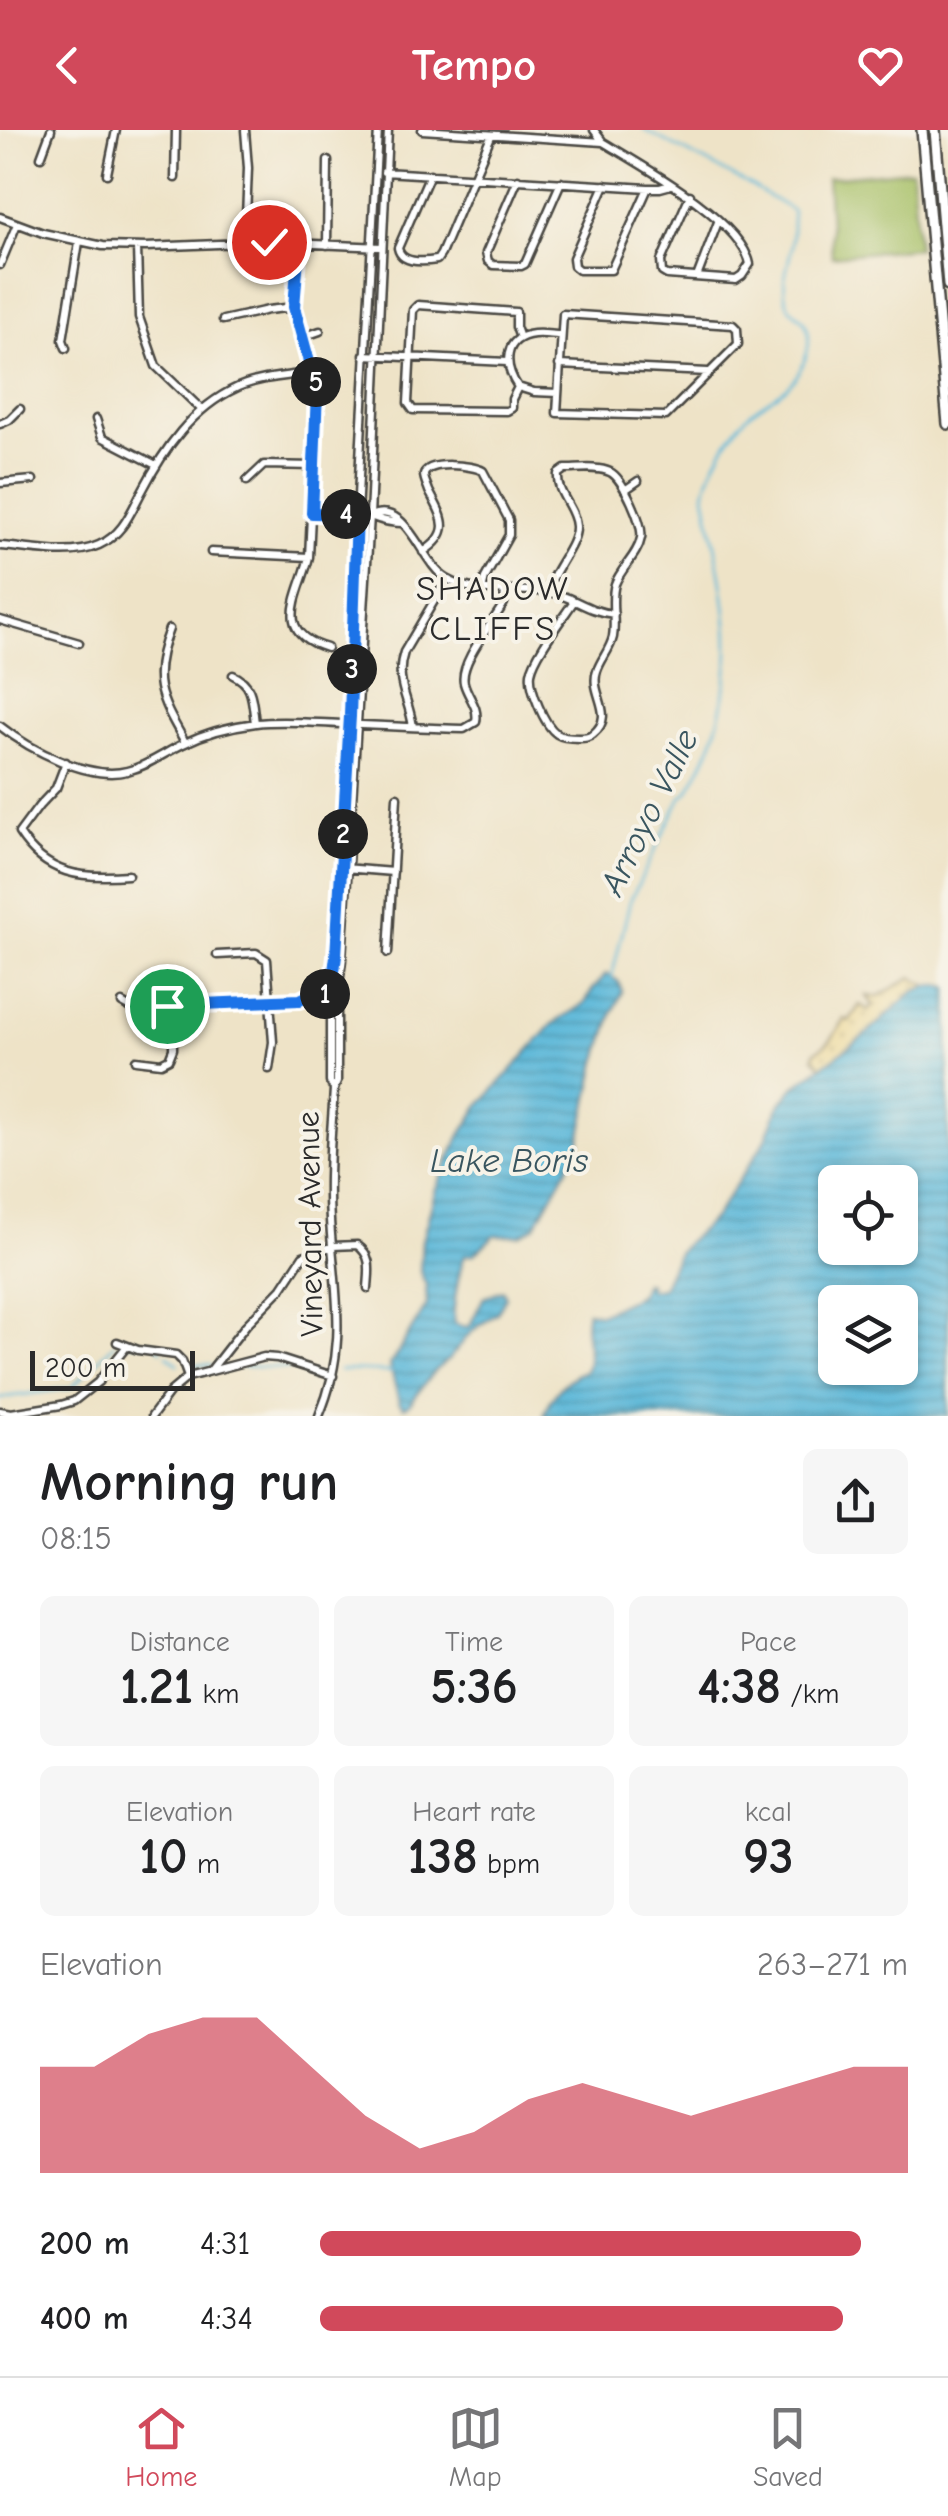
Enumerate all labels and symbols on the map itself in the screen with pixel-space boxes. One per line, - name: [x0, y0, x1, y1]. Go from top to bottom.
- pin: [227, 200, 312, 285]
- pin: 5: [291, 357, 341, 407]
- pin: 4: [321, 489, 371, 539]
- district label: SHADOW CLIFFS: [416, 568, 570, 649]
- pin: 3: [327, 644, 377, 694]
- water label: Arroyo Valle: [591, 722, 707, 903]
- pin: 2: [318, 809, 368, 859]
- pin: [125, 964, 210, 1049]
- pin: 1: [300, 969, 350, 1019]
- street label: Vineyard Avenue: [290, 1111, 330, 1337]
- water label: Lake Boris: [430, 1140, 589, 1181]
- scale bar: [30, 1346, 195, 1390]

